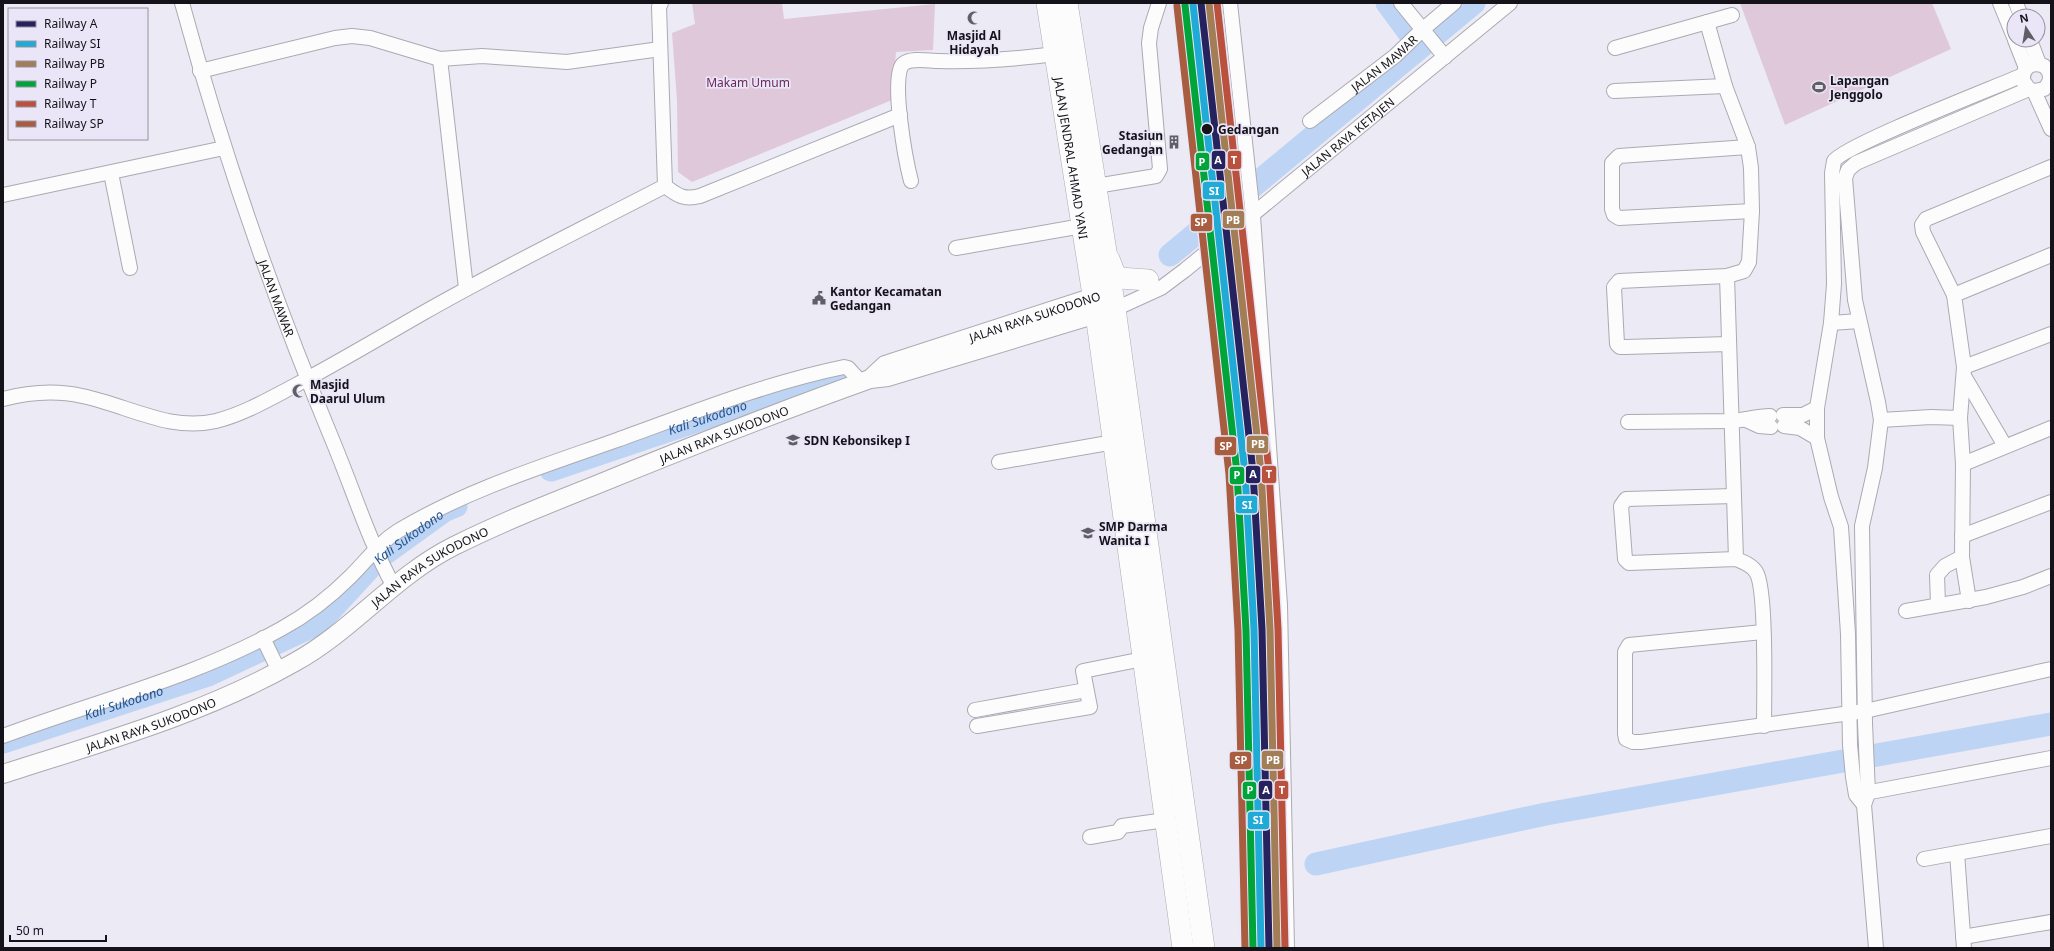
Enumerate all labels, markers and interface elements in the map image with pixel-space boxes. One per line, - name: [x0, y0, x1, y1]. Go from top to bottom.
- legend: [8, 8, 148, 140]
- north arrow: [2006, 8, 2046, 48]
- text: N: [2018, 9, 2030, 26]
- mosque icon: Masjid Al Hidayah: [966, 10, 982, 26]
- text: Railway A: [44, 15, 98, 32]
- place label: Masjid Al Hidayah: [947, 27, 1001, 58]
- street label: JALAN MAWAR: [1347, 30, 1421, 96]
- text: Railway SI: [44, 35, 100, 52]
- text: Railway PB: [44, 55, 105, 72]
- place label: Lapangan Jenggolo: [1829, 72, 1889, 103]
- park label: Makam Umum: [706, 74, 790, 91]
- text: Railway P: [44, 75, 97, 92]
- street label: JALAN JENDRAL AHMAD YANI: [1050, 75, 1093, 240]
- sports icon: Lapangan Jenggolo: [1811, 79, 1827, 95]
- street label: JALAN RAYA KETAJEN: [1297, 93, 1398, 180]
- text: Railway T: [44, 95, 97, 112]
- text: Railway SP: [44, 115, 104, 132]
- place label: Gedangan: [1218, 121, 1279, 138]
- marker: Gedangan: [1200, 122, 1214, 136]
- place label: Stasiun Gedangan: [1102, 127, 1163, 158]
- building icon: Stasiun Gedangan: [1166, 134, 1182, 150]
- line badge: A: [1211, 150, 1226, 170]
- line badge: T: [1227, 150, 1242, 170]
- line badge: P: [1195, 152, 1210, 171]
- text: A: [1214, 152, 1222, 167]
- text: T: [1231, 152, 1238, 167]
- text: P: [1199, 154, 1206, 169]
- line badge: SI: [1202, 181, 1225, 200]
- text: SI: [1209, 183, 1219, 198]
- line badge: PB: [1222, 210, 1245, 229]
- text: PB: [1226, 212, 1240, 227]
- line badge: SP: [1190, 213, 1213, 232]
- text: SP: [1195, 214, 1208, 229]
- street label: JALAN MAWAR: [254, 256, 299, 340]
- place label: Kantor Kecamatan Gedangan: [830, 283, 942, 314]
- street label: JALAN RAYA SUKODONO: [966, 287, 1103, 346]
- public building icon: Kantor Kecamatan Gedangan: [811, 290, 827, 306]
- place label: Masjid Daarul Ulum: [310, 376, 385, 407]
- mosque icon: Masjid Daarul Ulum: [291, 383, 307, 399]
- water label: Kali Sukodono: [666, 396, 749, 439]
- street label: JALAN RAYA SUKODONO: [656, 401, 791, 467]
- school or university icon: SDN Kebonsikep I: [785, 432, 801, 448]
- place label: SDN Kebonsikep I: [804, 432, 910, 449]
- line badge: PB: [1246, 435, 1269, 454]
- line badge: SP: [1214, 436, 1237, 456]
- text: PB: [1251, 436, 1265, 451]
- text: SP: [1220, 438, 1233, 453]
- line badge: A: [1245, 465, 1261, 484]
- line badge: T: [1261, 465, 1277, 484]
- line badge: P: [1229, 466, 1245, 485]
- text: A: [1249, 466, 1257, 481]
- text: T: [1266, 466, 1273, 481]
- text: P: [1234, 467, 1241, 482]
- line badge: SI: [1235, 495, 1258, 514]
- text: SI: [1242, 497, 1252, 512]
- water label: Kali Sukodono: [369, 505, 447, 568]
- place label: SMP Darma Wanita I: [1099, 518, 1168, 549]
- street label: JALAN RAYA SUKODONO: [366, 522, 491, 611]
- school or university icon: SMP Darma Wanita I: [1080, 525, 1096, 541]
- water label: Kali Sukodono: [82, 681, 166, 724]
- street label: JALAN RAYA SUKODONO: [83, 693, 219, 756]
- line badge: PB: [1261, 750, 1284, 770]
- line badge: SP: [1229, 751, 1252, 770]
- text: SP: [1235, 752, 1248, 767]
- text: PB: [1266, 752, 1280, 767]
- line badge: A: [1258, 780, 1273, 800]
- line badge: T: [1274, 780, 1289, 800]
- line badge: P: [1242, 781, 1257, 800]
- text: P: [1247, 782, 1254, 797]
- text: A: [1262, 782, 1270, 797]
- text: T: [1279, 782, 1286, 797]
- line badge: SI: [1247, 811, 1270, 830]
- text: SI: [1253, 812, 1263, 827]
- scale bar: [10, 917, 106, 943]
- text: 50 m: [16, 922, 44, 939]

